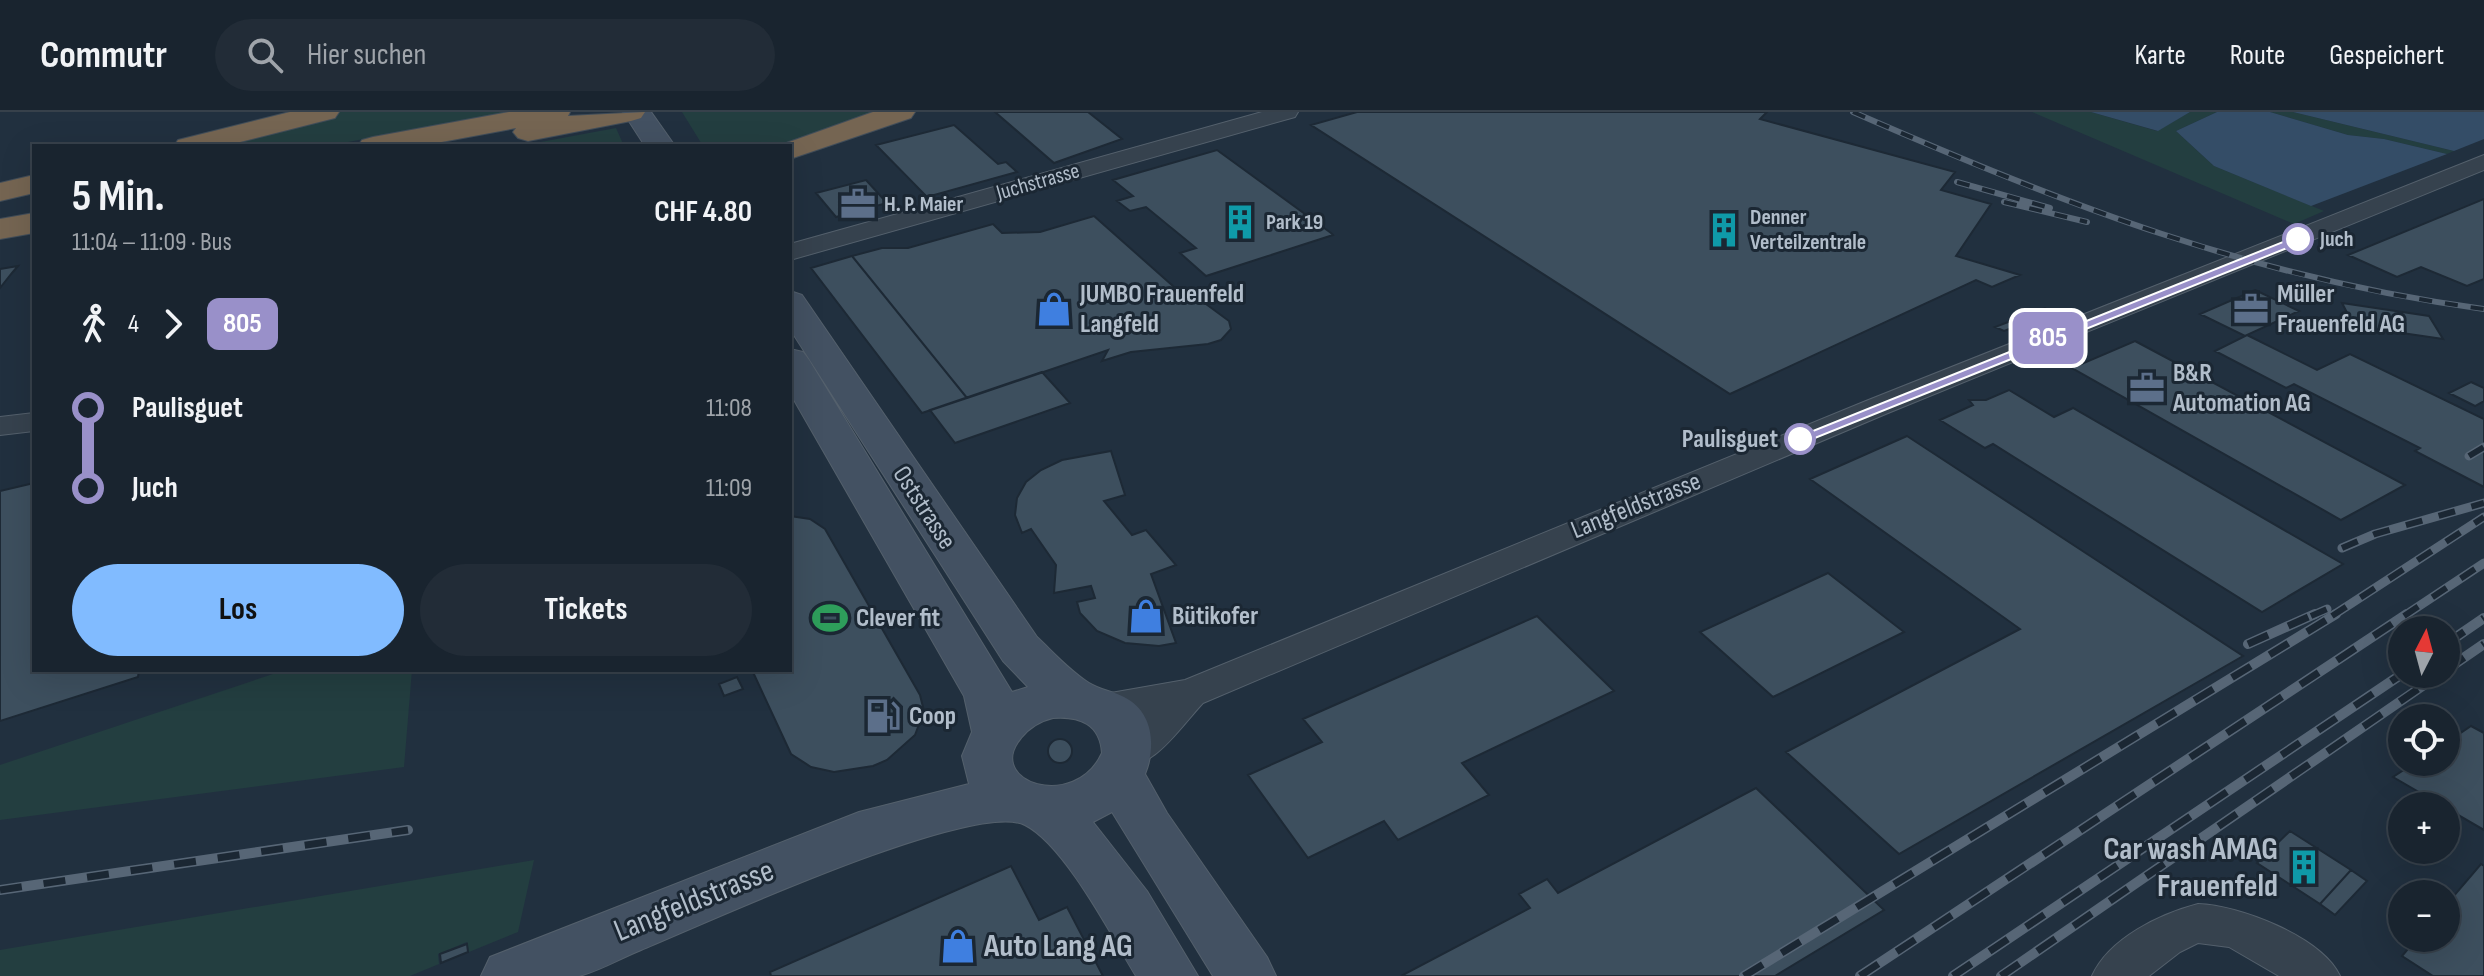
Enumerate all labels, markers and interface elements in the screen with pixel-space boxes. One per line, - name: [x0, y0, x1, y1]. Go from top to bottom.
- search box: [215, 19, 775, 91]
- text: Commutr: [40, 33, 167, 78]
- icon: search: [243, 33, 287, 77]
- text: Hier suchen: [307, 37, 426, 73]
- text: Karte: [2135, 39, 2186, 72]
- text: Route: [2230, 39, 2285, 72]
- text: Gespeichert: [2329, 39, 2444, 72]
- street label: Juchstrasse: [992, 157, 1083, 207]
- text: 5 Min.: [72, 170, 165, 223]
- office icon: H. P. Maier: [839, 185, 877, 223]
- place label: H. P. Maier: [884, 191, 964, 218]
- text: CHF 4.80: [654, 194, 752, 230]
- building icon: Park 19: [1221, 203, 1259, 241]
- place label: Denner Verteilzentrale: [1750, 204, 1866, 256]
- place label: Park 19: [1266, 209, 1323, 236]
- building icon: Denner Verteilzentrale: [1705, 211, 1743, 249]
- marker: Juch: [2283, 224, 2313, 254]
- place label: Juch: [2319, 226, 2354, 253]
- text: 11:04 – 11:09 · Bus: [72, 227, 232, 258]
- place label: JUMBO Frauenfeld Langfeld: [1079, 279, 1244, 340]
- place label: Müller Frauenfeld AG: [2277, 279, 2405, 340]
- shop icon: JUMBO Frauenfeld Langfeld: [1035, 290, 1073, 328]
- office icon: Müller Frauenfeld AG: [2232, 290, 2270, 328]
- icon: walk: [72, 302, 116, 346]
- icon: forward: [151, 302, 195, 346]
- text: 805: [223, 307, 262, 340]
- text: 4: [128, 309, 139, 340]
- line badge: 805: [2002, 312, 2094, 364]
- text: 805: [2029, 321, 2067, 354]
- place label: B&R Automation AG: [2172, 358, 2311, 419]
- office icon: B&R Automation AG: [2128, 369, 2166, 407]
- text: Paulisguet: [132, 390, 243, 426]
- text: 11:08: [706, 393, 752, 424]
- place label: Paulisguet: [1682, 424, 1778, 455]
- marker: Paulisguet: [1785, 424, 1815, 454]
- street label: Oststrasse: [886, 461, 962, 555]
- street label: Langfeldstrasse: [1567, 466, 1705, 546]
- text: Juch: [132, 470, 178, 506]
- text: 11:09: [706, 473, 752, 504]
- button: Los: [72, 564, 404, 656]
- button: Tickets: [420, 564, 752, 656]
- shop icon: Bütikofer: [1127, 597, 1165, 635]
- sports icon: Clever fit: [811, 599, 849, 637]
- place label: Bütikofer: [1172, 601, 1258, 632]
- place label: Clever fit: [856, 603, 941, 634]
- north arrow: [2388, 616, 2460, 688]
- map controls: [2388, 616, 2460, 952]
- fuel station icon: Coop: [864, 697, 902, 735]
- place label: Coop: [909, 701, 956, 732]
- button: locate: [2388, 704, 2460, 776]
- button: +: [2388, 792, 2460, 864]
- place label: Car wash AMAG Frauenfeld: [2103, 830, 2278, 906]
- building icon: Car wash AMAG Frauenfeld: [2285, 848, 2323, 886]
- street label: Langfeldstrasse: [608, 851, 780, 951]
- button: −: [2388, 880, 2460, 952]
- shop icon: Auto Lang AG: [939, 927, 977, 965]
- place label: Auto Lang AG: [983, 927, 1133, 966]

